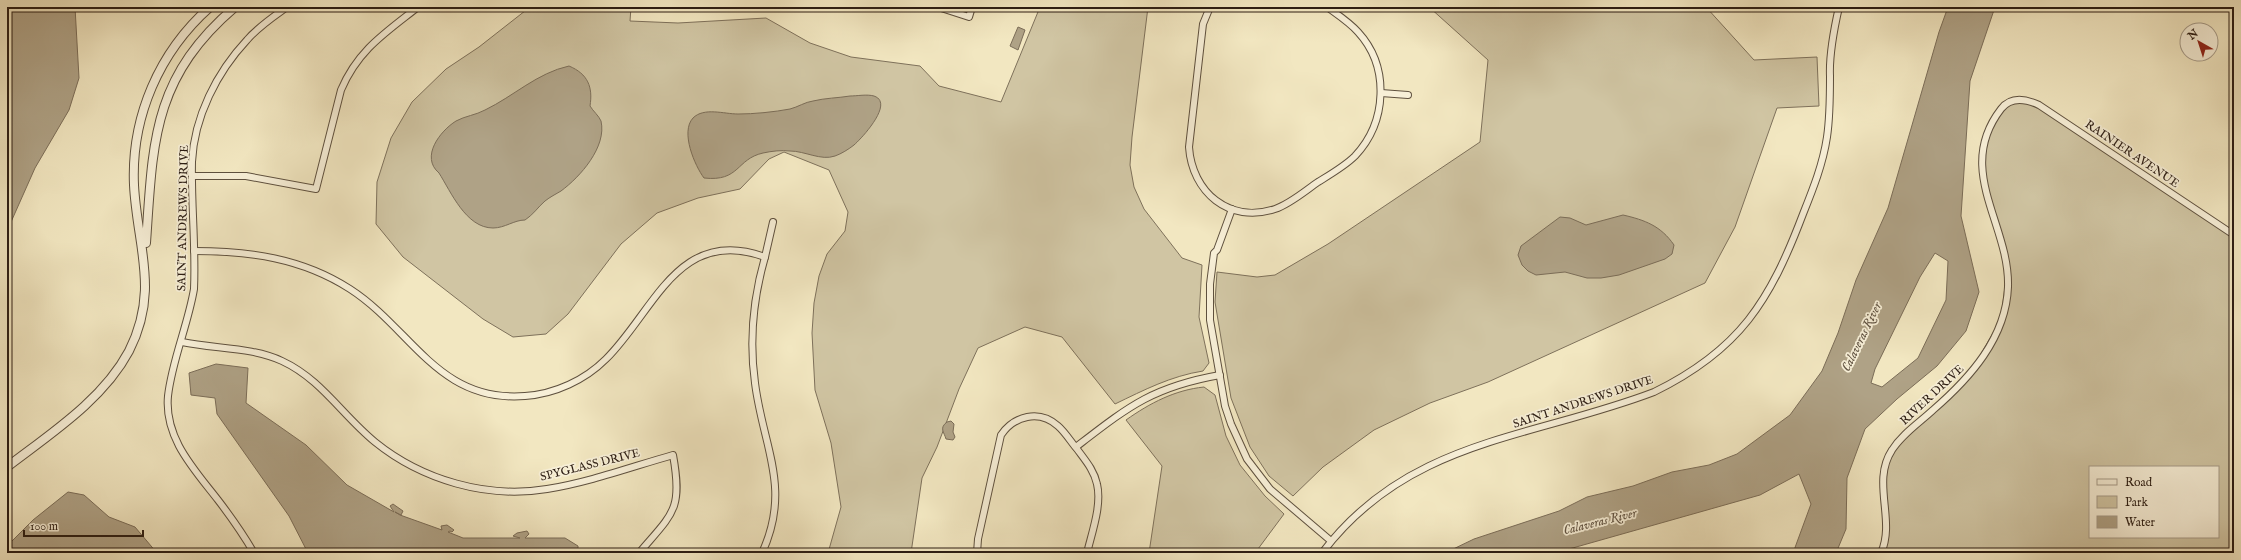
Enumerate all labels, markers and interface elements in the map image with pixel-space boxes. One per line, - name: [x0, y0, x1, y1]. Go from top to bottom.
- north arrow: [2179, 22, 2219, 62]
- text: N: [2184, 26, 2202, 44]
- street label: RAINIER AVENUE: [2082, 117, 2182, 191]
- street label: SAINT ANDREWS DRIVE: [174, 145, 192, 291]
- water label: Calaveras River: [1838, 299, 1886, 374]
- street label: RIVER DRIVE: [1897, 362, 1967, 428]
- street label: SAINT ANDREWS DRIVE: [1511, 372, 1655, 432]
- street label: SPYGLASS DRIVE: [539, 445, 641, 485]
- legend: [2089, 466, 2219, 538]
- text: Road: [2125, 475, 2153, 490]
- text: Park: [2125, 495, 2148, 510]
- water label: Calaveras River: [1562, 505, 1639, 539]
- scale bar: [24, 512, 143, 538]
- text: Water: [2125, 515, 2156, 530]
- text: 100 m: [30, 519, 58, 534]

